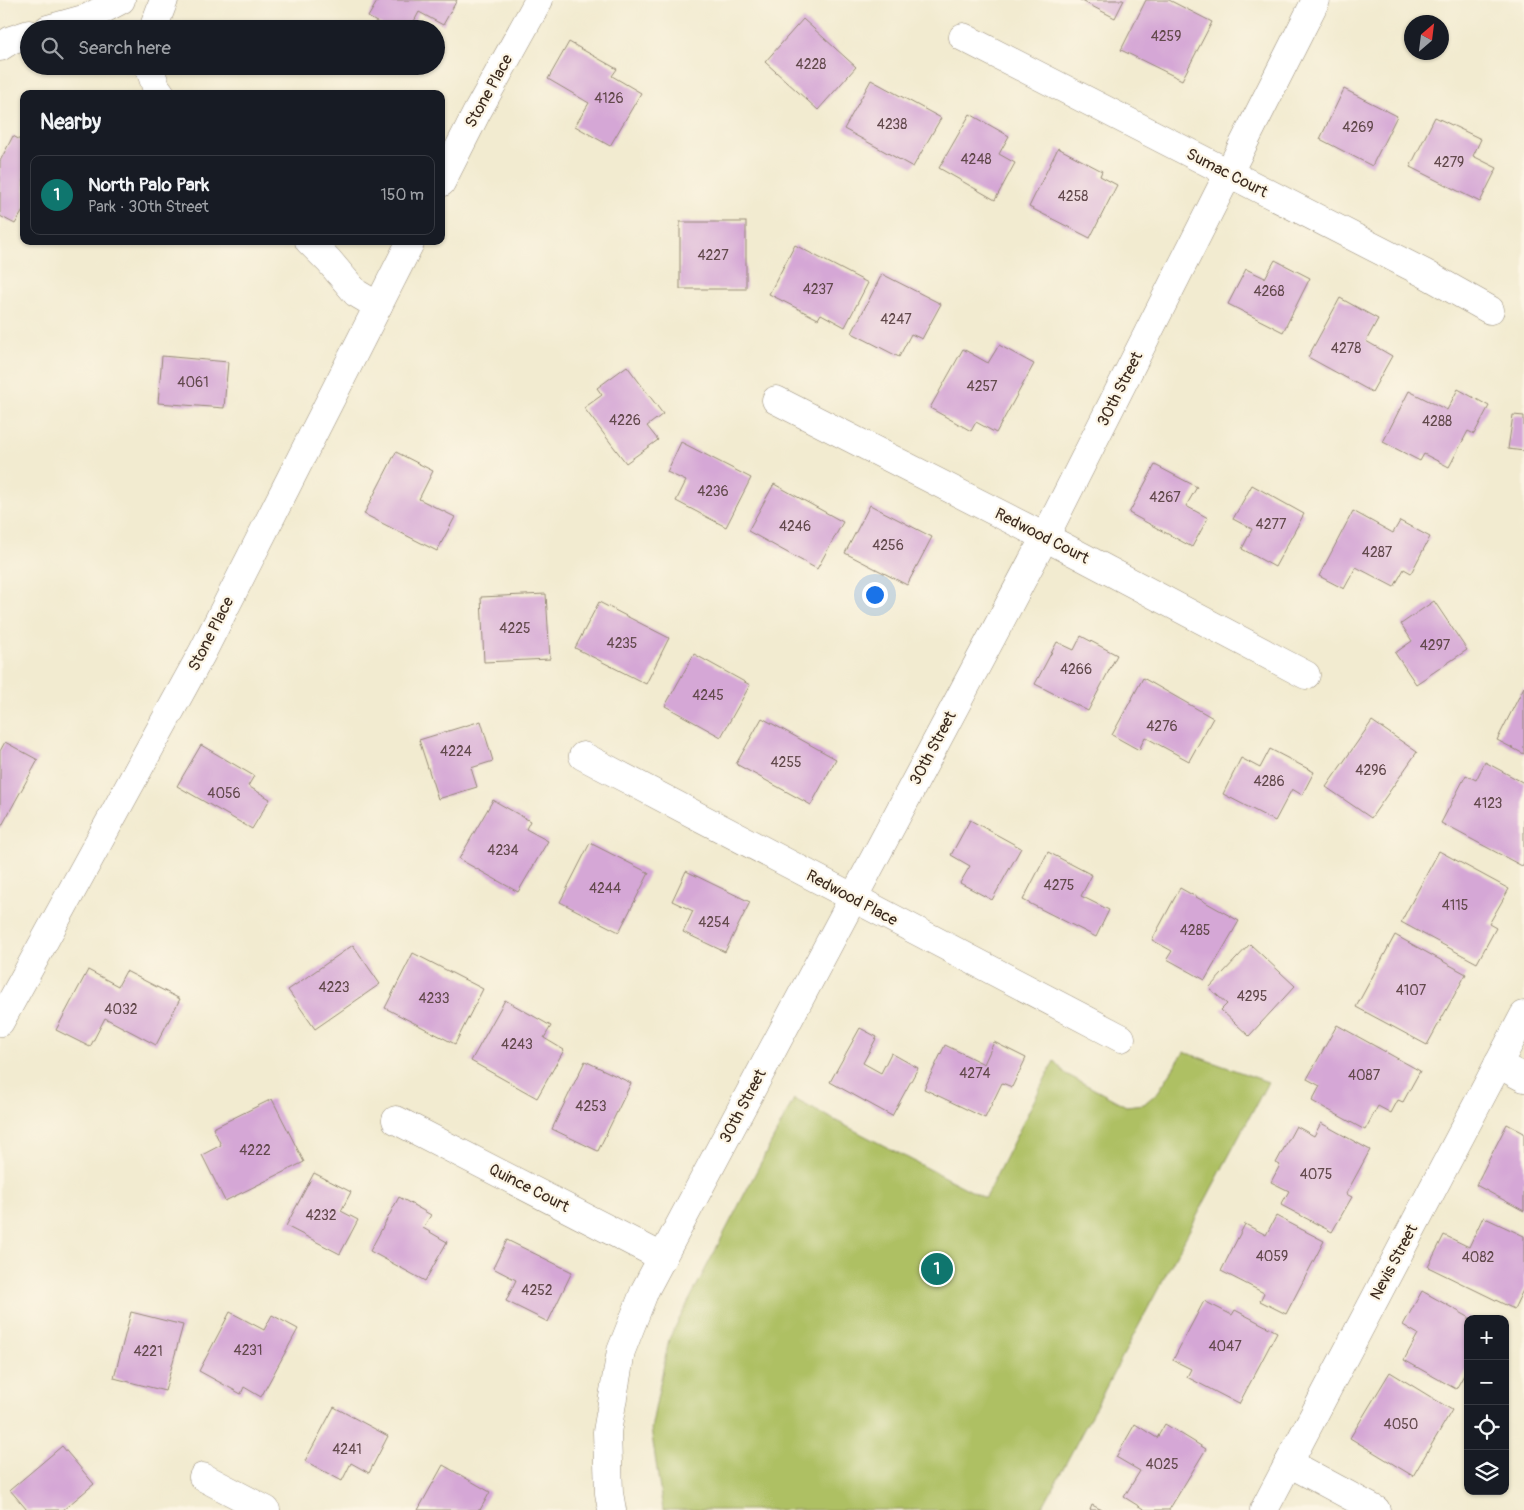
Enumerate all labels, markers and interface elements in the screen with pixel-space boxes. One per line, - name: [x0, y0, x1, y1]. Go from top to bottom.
- north arrow: [1404, 15, 1449, 60]
- search box: [20, 20, 445, 75]
- house number: 4259: [1151, 28, 1181, 45]
- icon: search: [38, 34, 66, 62]
- text: Search here: [78, 36, 171, 60]
- street label: Stone Place: [461, 51, 517, 131]
- house number: 4228: [796, 56, 826, 73]
- house number: 4126: [594, 90, 624, 107]
- text: Nearby: [40, 109, 101, 136]
- house number: 4238: [877, 116, 907, 133]
- house number: 4269: [1342, 119, 1374, 136]
- street label: Sumac Court: [1183, 144, 1272, 202]
- house number: 4248: [960, 151, 992, 168]
- house number: 4279: [1434, 154, 1464, 171]
- text: North Palo Park: [88, 173, 209, 197]
- text: 1: [54, 185, 60, 205]
- text: 150 m: [380, 185, 424, 205]
- house number: 4258: [1058, 188, 1088, 205]
- text: Park · 30th Street: [88, 197, 209, 217]
- house number: 4227: [697, 247, 729, 264]
- house number: 4237: [803, 281, 834, 298]
- house number: 4268: [1253, 283, 1285, 300]
- house number: 4247: [880, 311, 912, 328]
- house number: 4278: [1331, 340, 1361, 357]
- street label: 30th Street: [1093, 348, 1147, 429]
- house number: 4061: [177, 374, 209, 391]
- house number: 4257: [967, 378, 998, 395]
- house number: 4226: [609, 412, 641, 429]
- house number: 4288: [1422, 413, 1452, 430]
- house number: 4236: [697, 483, 729, 500]
- house number: 4267: [1149, 489, 1181, 506]
- street label: Redwood Court: [992, 504, 1093, 569]
- house number: 4277: [1256, 516, 1287, 533]
- house number: 4246: [779, 518, 811, 535]
- house number: 4256: [872, 537, 904, 554]
- house number: 4287: [1362, 544, 1393, 561]
- your location: [862, 582, 888, 608]
- street label: Stone Place: [184, 593, 238, 675]
- house number: 4225: [499, 620, 531, 637]
- house number: 4235: [607, 635, 637, 652]
- house number: 4297: [1420, 637, 1451, 654]
- house number: 4266: [1060, 661, 1092, 678]
- house number: 4245: [692, 687, 724, 704]
- street label: 30th Street: [905, 707, 961, 788]
- house number: 4276: [1146, 718, 1178, 735]
- house number: 4224: [440, 743, 472, 760]
- house number: 4255: [770, 754, 802, 771]
- house number: 4296: [1355, 762, 1387, 779]
- house number: 4286: [1253, 773, 1285, 790]
- house number: 4056: [207, 785, 241, 802]
- house number: 4123: [1474, 795, 1503, 812]
- house number: 4234: [487, 842, 519, 859]
- street label: Redwood Place: [803, 866, 901, 930]
- house number: 4275: [1044, 877, 1074, 894]
- house number: 4244: [589, 880, 621, 897]
- house number: 4115: [1442, 897, 1468, 914]
- house number: 4254: [698, 914, 730, 931]
- house number: 4285: [1180, 922, 1210, 939]
- house number: 4223: [318, 979, 350, 996]
- house number: 4107: [1396, 982, 1427, 999]
- house number: 4295: [1237, 988, 1267, 1005]
- house number: 4233: [418, 990, 450, 1007]
- house number: 4032: [104, 1001, 138, 1018]
- house number: 4243: [501, 1036, 533, 1053]
- street label: 30th Street: [715, 1065, 771, 1146]
- house number: 4274: [959, 1065, 991, 1082]
- house number: 4087: [1348, 1067, 1381, 1084]
- house number: 4253: [575, 1098, 607, 1115]
- house number: 4222: [239, 1142, 271, 1159]
- street label: Quince Court: [485, 1159, 573, 1217]
- house number: 4075: [1300, 1166, 1332, 1183]
- house number: 4232: [305, 1207, 337, 1224]
- street label: Nevis Street: [1366, 1220, 1423, 1303]
- house number: 4059: [1256, 1248, 1288, 1265]
- house number: 4082: [1462, 1249, 1494, 1266]
- pin: 1: [921, 1250, 953, 1288]
- house number: 4252: [521, 1282, 553, 1299]
- map controls: [1464, 1315, 1509, 1495]
- button: +: [1464, 1315, 1509, 1360]
- house number: 4047: [1208, 1338, 1242, 1355]
- house number: 4231: [234, 1342, 262, 1359]
- house number: 4221: [133, 1343, 163, 1360]
- button: −: [1464, 1360, 1509, 1405]
- button: locate: [1464, 1405, 1509, 1450]
- house number: 4050: [1384, 1416, 1418, 1433]
- house number: 4241: [332, 1441, 362, 1458]
- button: layers: [1464, 1450, 1509, 1495]
- house number: 4025: [1145, 1456, 1179, 1473]

